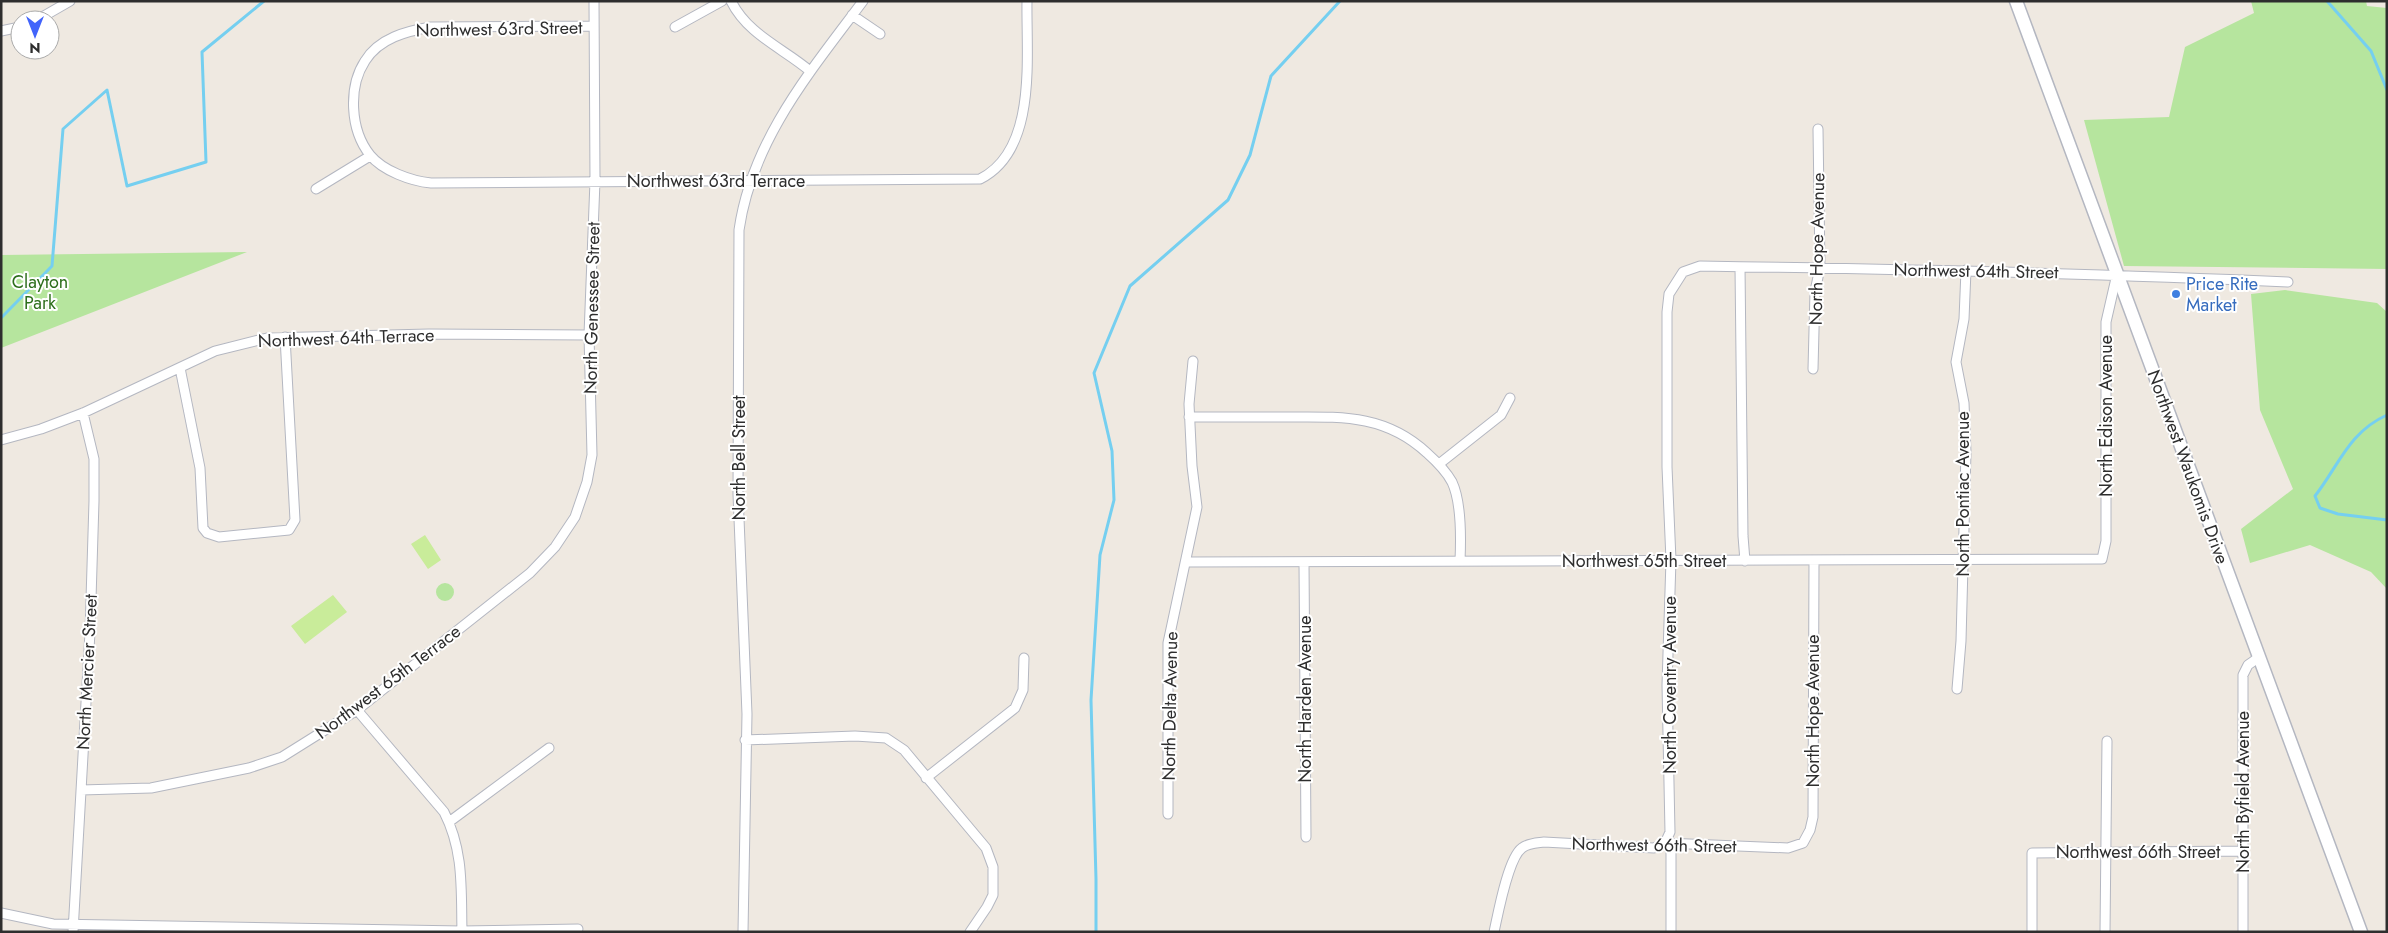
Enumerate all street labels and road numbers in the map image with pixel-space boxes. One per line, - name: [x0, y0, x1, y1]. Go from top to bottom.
- street label: Northwest 63rd Street: [415, 15, 583, 43]
- street label: Northwest 63rd Terrace: [627, 168, 805, 194]
- street label: North Hope Avenue: [1803, 172, 1831, 326]
- street label: North Genessee Street: [577, 221, 607, 394]
- street label: Northwest 64th Street: [1893, 257, 2059, 285]
- street label: Northwest 64th Terrace: [257, 322, 435, 354]
- street label: North Edison Avenue: [2093, 335, 2119, 497]
- street label: Northwest Waukomis Drive: [2141, 366, 2235, 568]
- street label: North Bell Street: [726, 395, 752, 521]
- street label: North Pontiac Avenue: [1950, 411, 1976, 577]
- street label: Northwest 65th Street: [1562, 548, 1727, 574]
- street label: North Mercier Street: [70, 593, 104, 751]
- street label: North Coventry Avenue: [1657, 596, 1683, 774]
- street label: North Harden Avenue: [1292, 615, 1318, 783]
- street label: Northwest 65th Terrace: [310, 619, 466, 745]
- street label: North Delta Avenue: [1156, 631, 1184, 781]
- street label: North Hope Avenue: [1800, 635, 1826, 787]
- street label: North Byfield Avenue: [2230, 711, 2256, 873]
- street label: Northwest 66th Street: [1571, 831, 1737, 859]
- street label: Northwest 66th Street: [2056, 839, 2221, 865]

